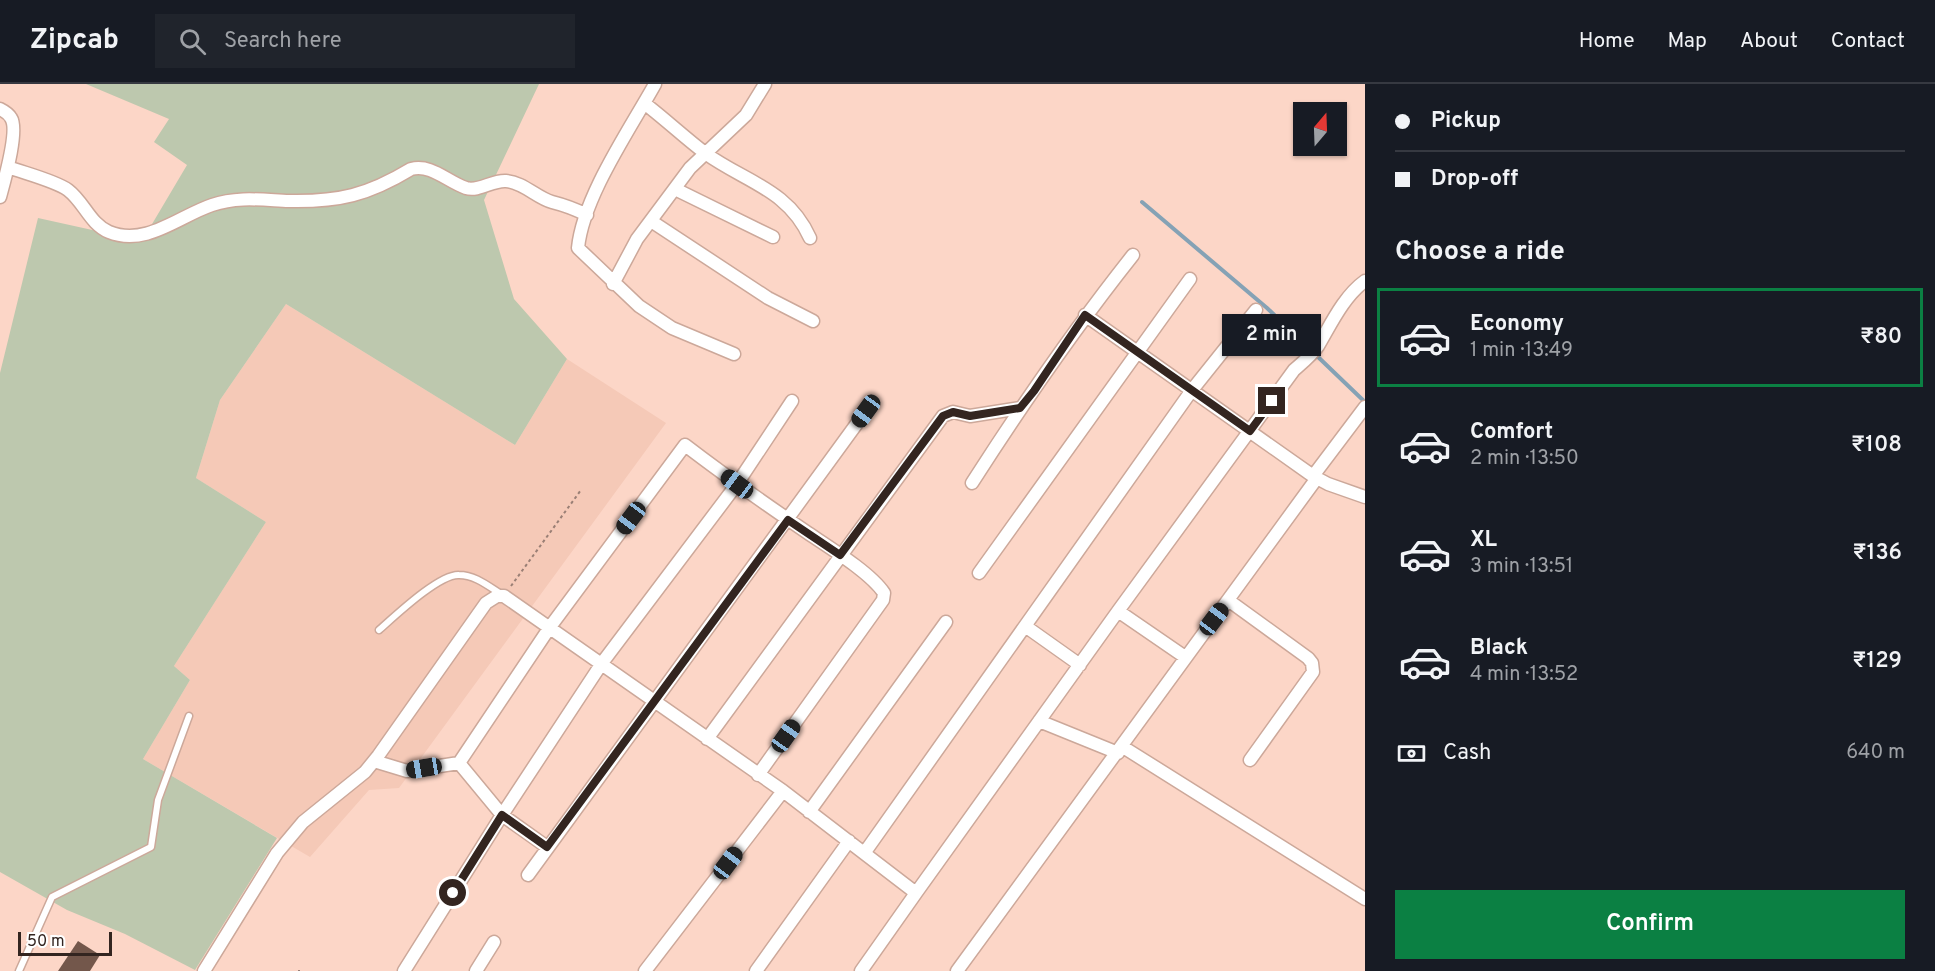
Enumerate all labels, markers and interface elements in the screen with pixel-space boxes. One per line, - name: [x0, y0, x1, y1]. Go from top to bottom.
- search box: [155, 14, 575, 68]
- text: Zipcab: [30, 23, 119, 59]
- icon: search: [176, 25, 209, 58]
- text: Search here: [224, 28, 341, 55]
- text: Home: [1579, 28, 1635, 55]
- text: Map: [1668, 28, 1707, 55]
- text: About: [1740, 28, 1798, 55]
- text: Contact: [1831, 28, 1905, 55]
- north arrow: [1293, 102, 1347, 156]
- map controls: [1293, 102, 1347, 156]
- text: Pickup: [1431, 108, 1501, 135]
- text: Drop-off: [1431, 166, 1518, 193]
- text: Choose a ride: [1395, 235, 1565, 269]
- icon: car: [1398, 311, 1452, 365]
- text: Economy: [1470, 311, 1564, 338]
- callout: 2 min: [1222, 314, 1322, 356]
- text: 2 min: [1246, 322, 1297, 348]
- text: ₹80: [1860, 324, 1902, 351]
- text: 1 min · 13:49: [1470, 338, 1573, 364]
- route end: [1258, 387, 1285, 414]
- car: [848, 391, 884, 431]
- icon: car: [1398, 419, 1452, 473]
- text: Comfort: [1470, 419, 1553, 446]
- text: ₹108: [1851, 432, 1902, 459]
- text: 2 min · 13:50: [1470, 446, 1579, 472]
- car: [717, 466, 757, 502]
- car: [613, 498, 649, 538]
- icon: car: [1398, 527, 1452, 581]
- text: XL: [1470, 527, 1497, 554]
- text: ₹136: [1852, 540, 1902, 567]
- text: 3 min · 13:51: [1470, 554, 1573, 580]
- car: [1196, 599, 1232, 639]
- icon: car: [1398, 635, 1452, 689]
- text: Black: [1470, 635, 1528, 662]
- text: ₹129: [1852, 648, 1902, 675]
- text: 4 min · 13:52: [1470, 662, 1578, 688]
- car: [768, 716, 804, 756]
- icon: cash: [1395, 737, 1428, 770]
- text: Cash: [1443, 740, 1492, 767]
- text: 640 m: [1846, 740, 1905, 766]
- car: [405, 756, 443, 780]
- car: [710, 843, 746, 883]
- route start: [439, 879, 466, 906]
- button: Confirm: [1395, 890, 1905, 959]
- scale bar: [18, 929, 112, 956]
- text: 50 m: [27, 932, 65, 952]

